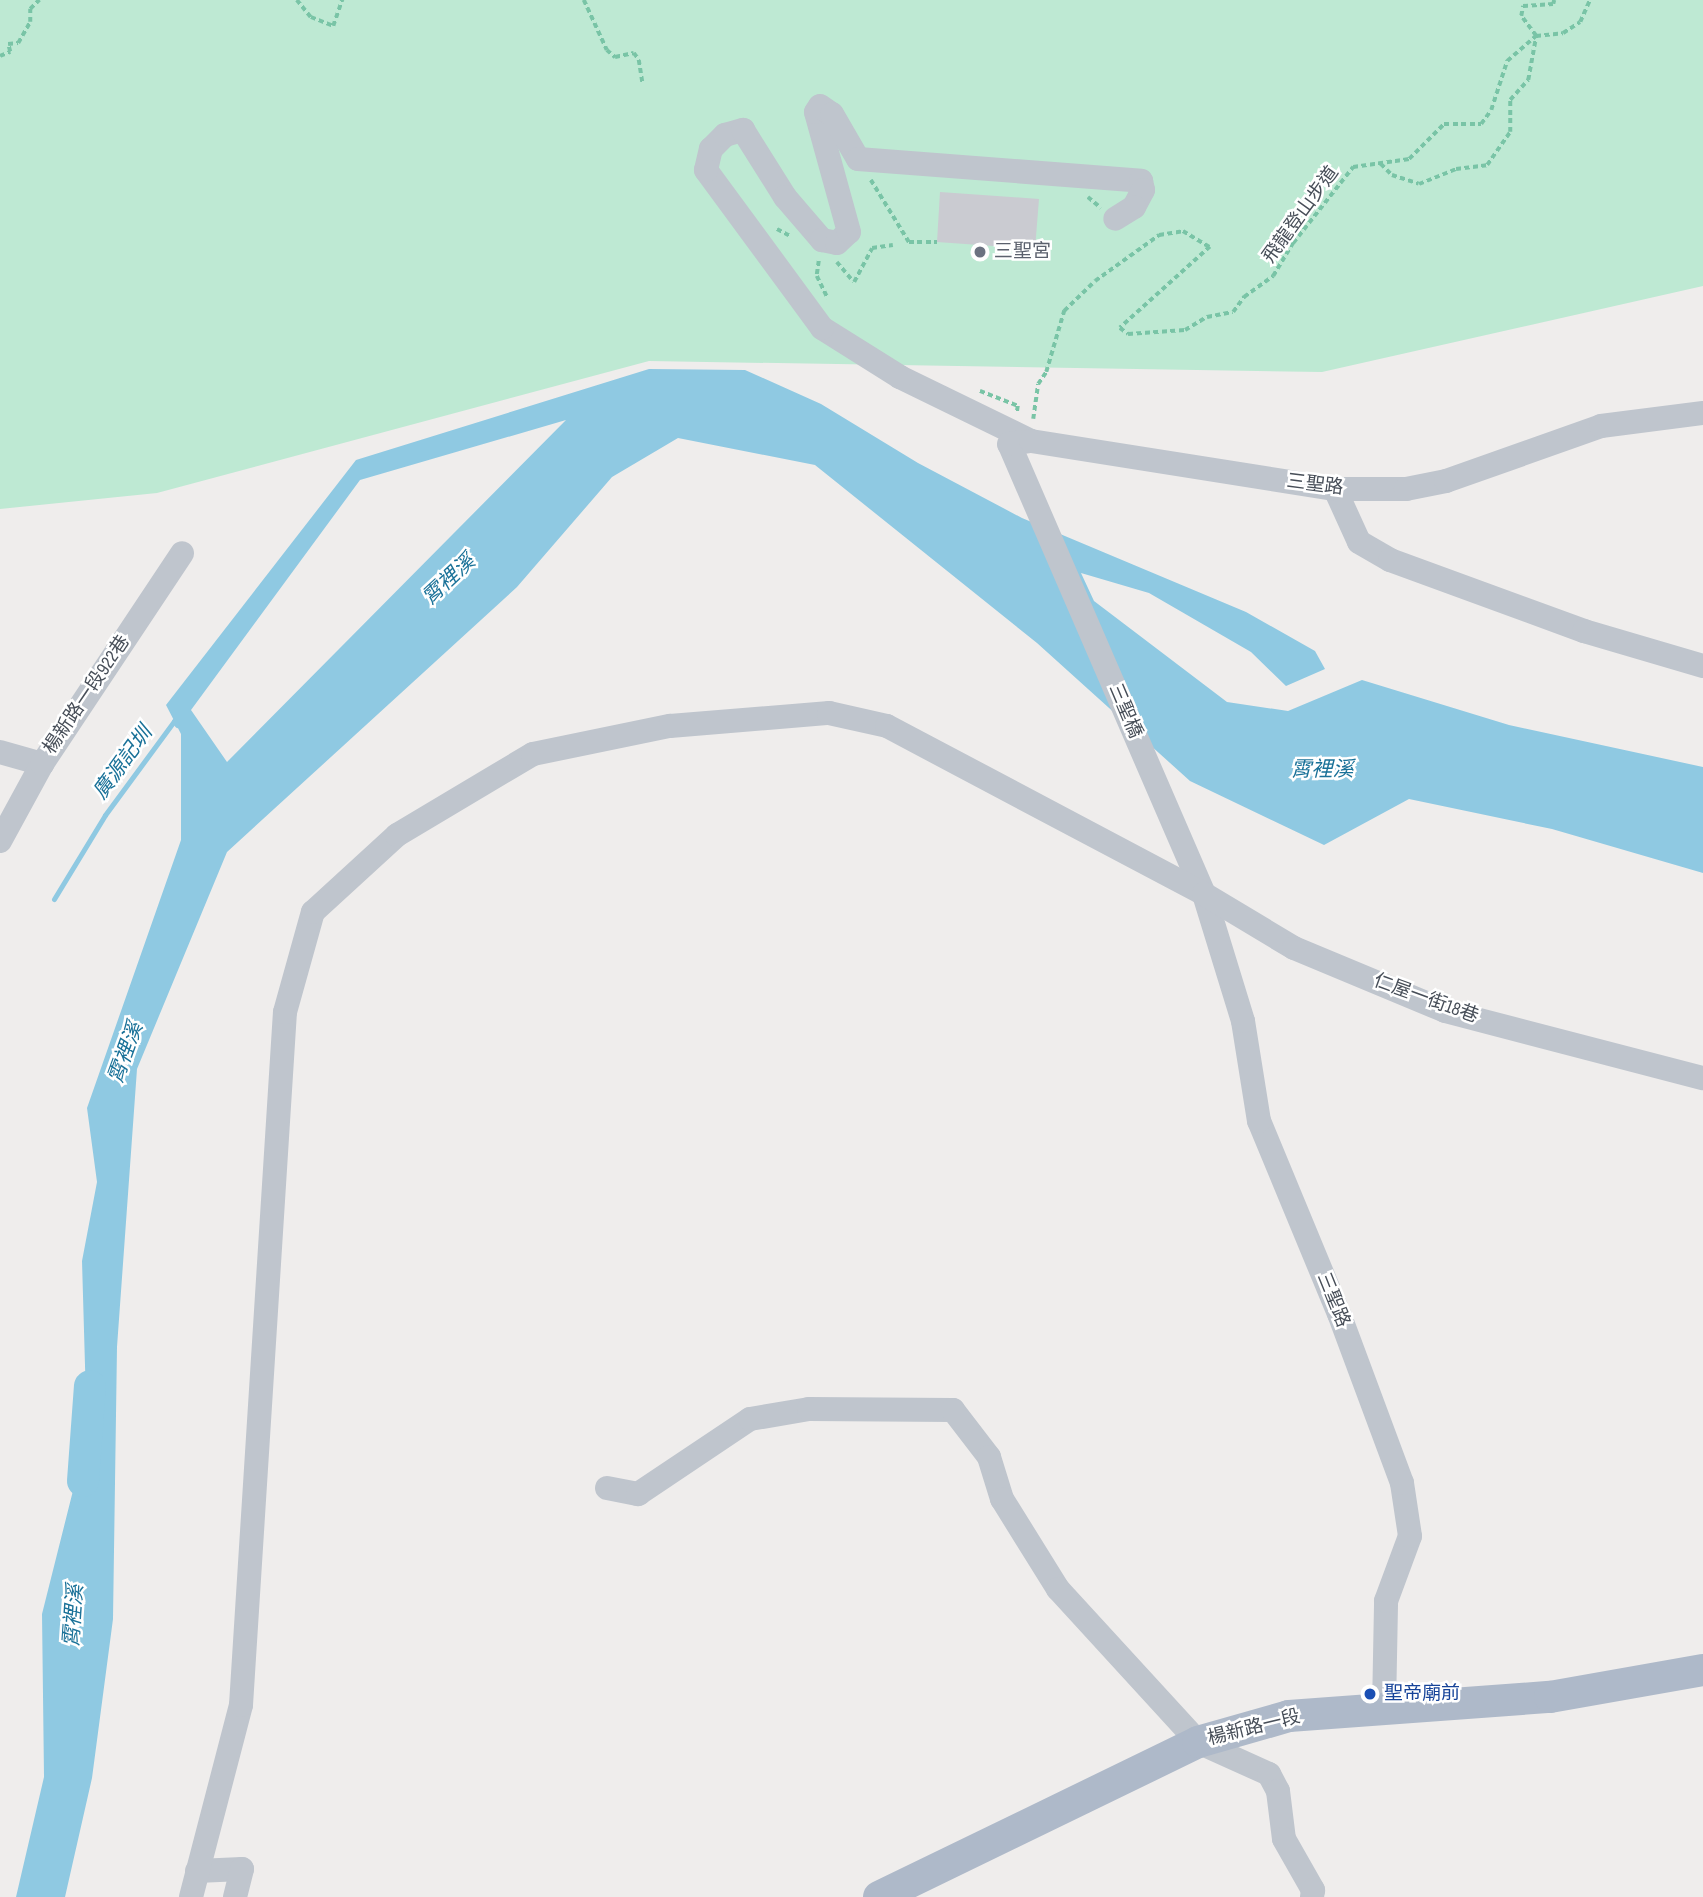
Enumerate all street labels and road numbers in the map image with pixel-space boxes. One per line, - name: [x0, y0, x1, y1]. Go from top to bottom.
- street label: 飛龍登山步道: [1258, 162, 1344, 268]
- street label: 三聖路: [1285, 470, 1345, 500]
- street label: 楊新路一段922巷: [39, 631, 135, 759]
- street label: 三聖橋: [1103, 680, 1147, 742]
- street label: 仁屋一街18巷: [1370, 969, 1482, 1029]
- street label: 三聖路: [1312, 1269, 1354, 1331]
- street label: 楊新路一段: [1205, 1705, 1303, 1751]

